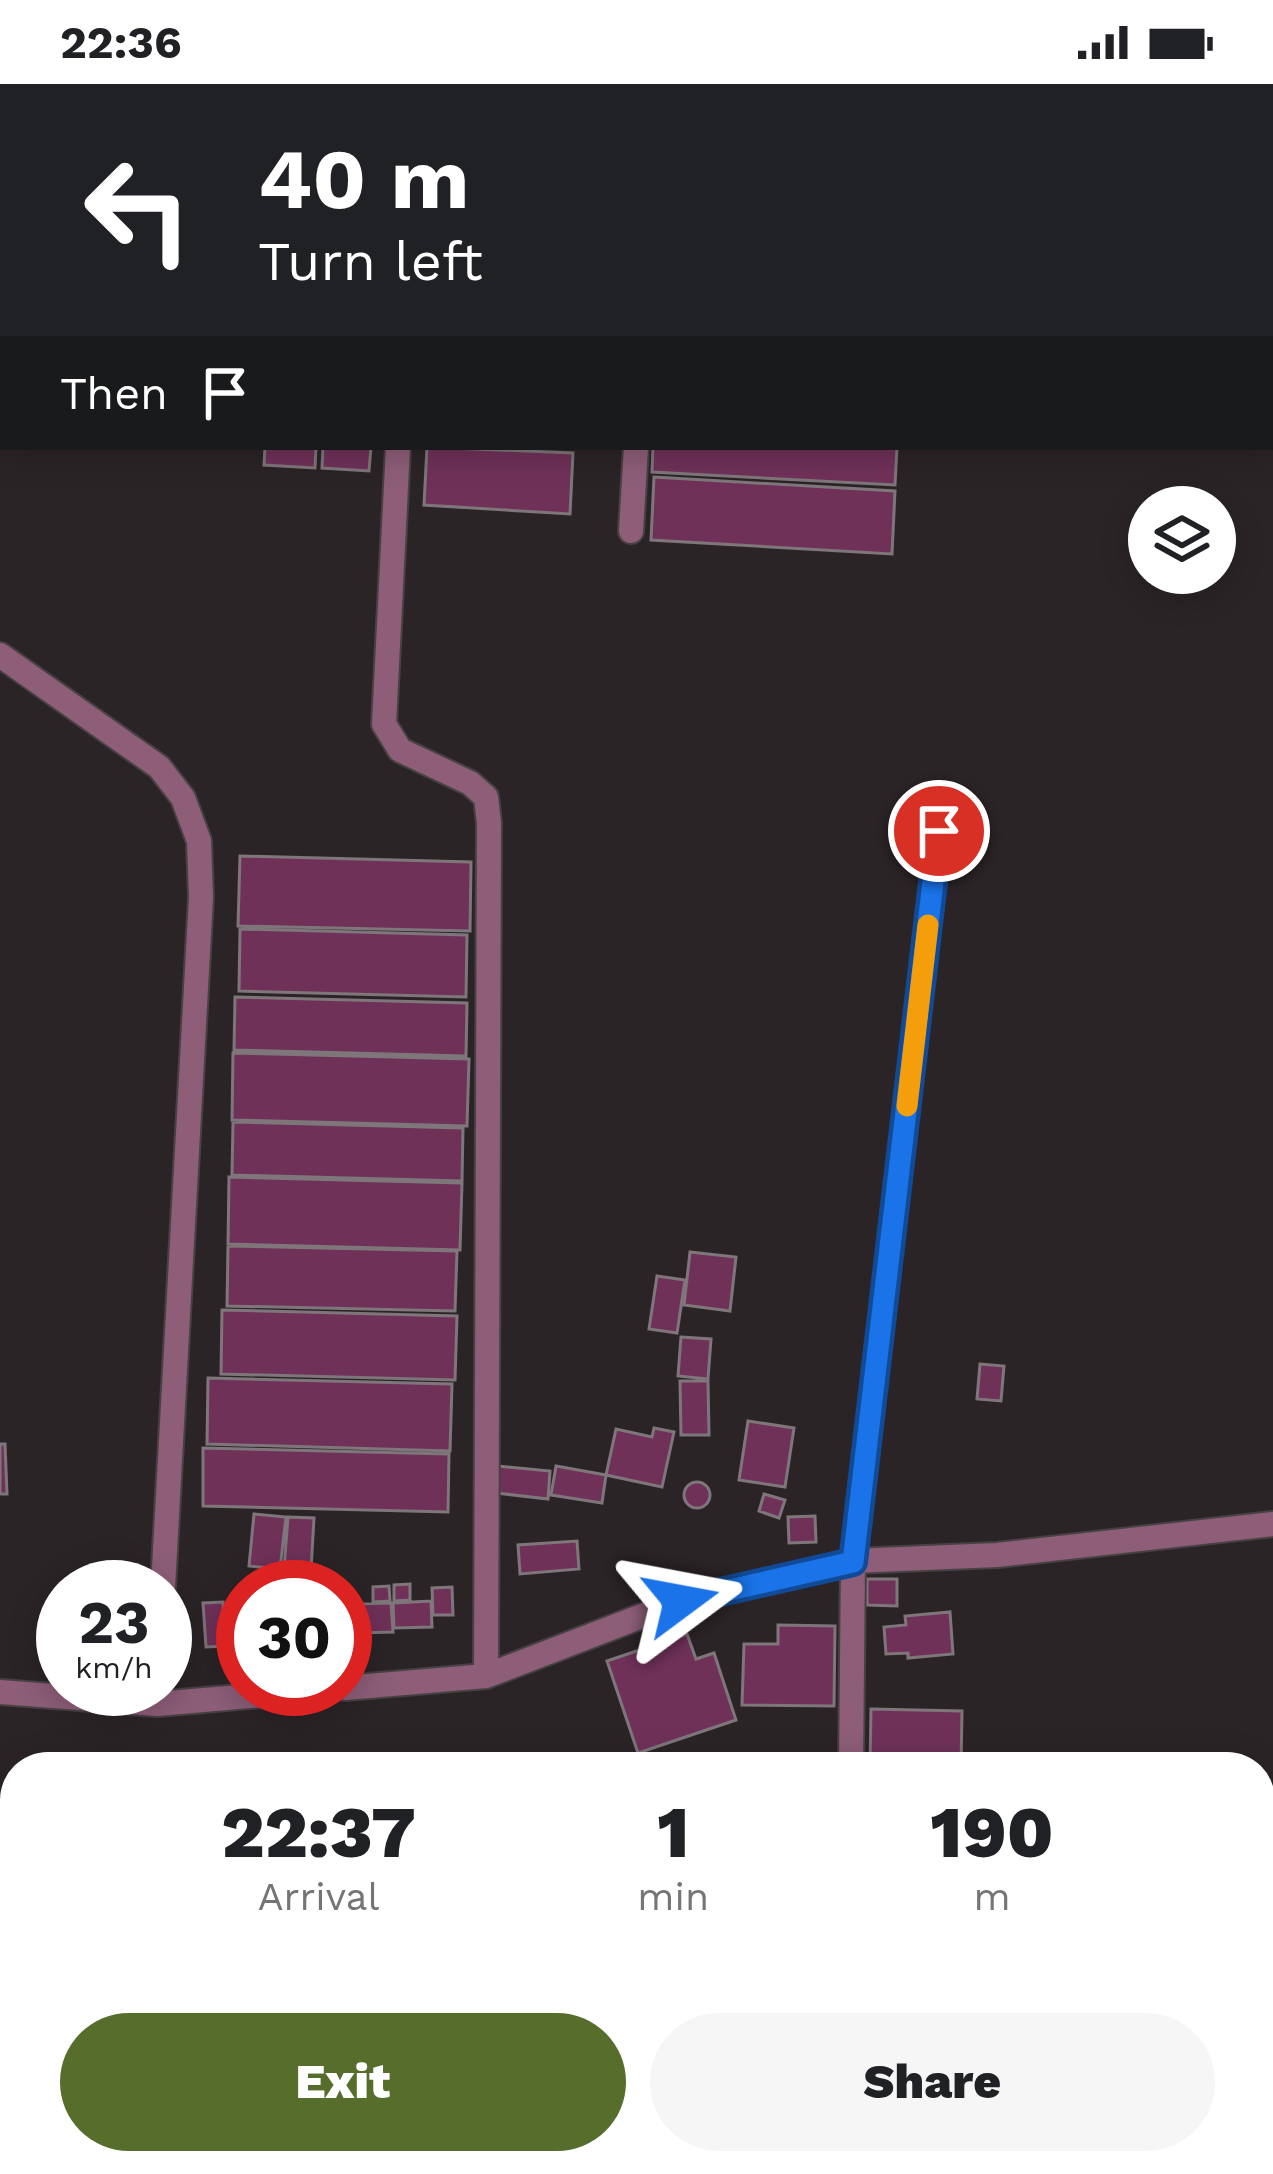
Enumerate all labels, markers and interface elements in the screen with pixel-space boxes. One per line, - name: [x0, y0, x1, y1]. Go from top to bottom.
- text: 22:36: [60, 16, 182, 69]
- text: 40 m: [258, 130, 469, 228]
- icon: left: [60, 132, 216, 288]
- text: Turn left: [258, 230, 483, 293]
- icon: arrive: [192, 360, 258, 426]
- text: Then: [60, 367, 168, 420]
- map controls: [1128, 486, 1236, 594]
- button: layers: [1128, 486, 1236, 594]
- pin: [888, 780, 990, 882]
- icon: arrive: [906, 798, 972, 864]
- position arrow: [618, 1538, 744, 1664]
- speed limit sign: 30: [216, 1560, 372, 1716]
- text: 23: [78, 1587, 150, 1658]
- text: km/h: [75, 1650, 153, 1685]
- text: 22:37: [221, 1790, 416, 1874]
- text: 1: [657, 1790, 689, 1874]
- text: 190: [930, 1790, 1054, 1874]
- text: Arrival: [258, 1874, 380, 1919]
- text: min: [637, 1874, 709, 1919]
- text: m: [973, 1874, 1011, 1919]
- button: Exit: [60, 2013, 626, 2151]
- button: Share: [650, 2013, 1215, 2151]

